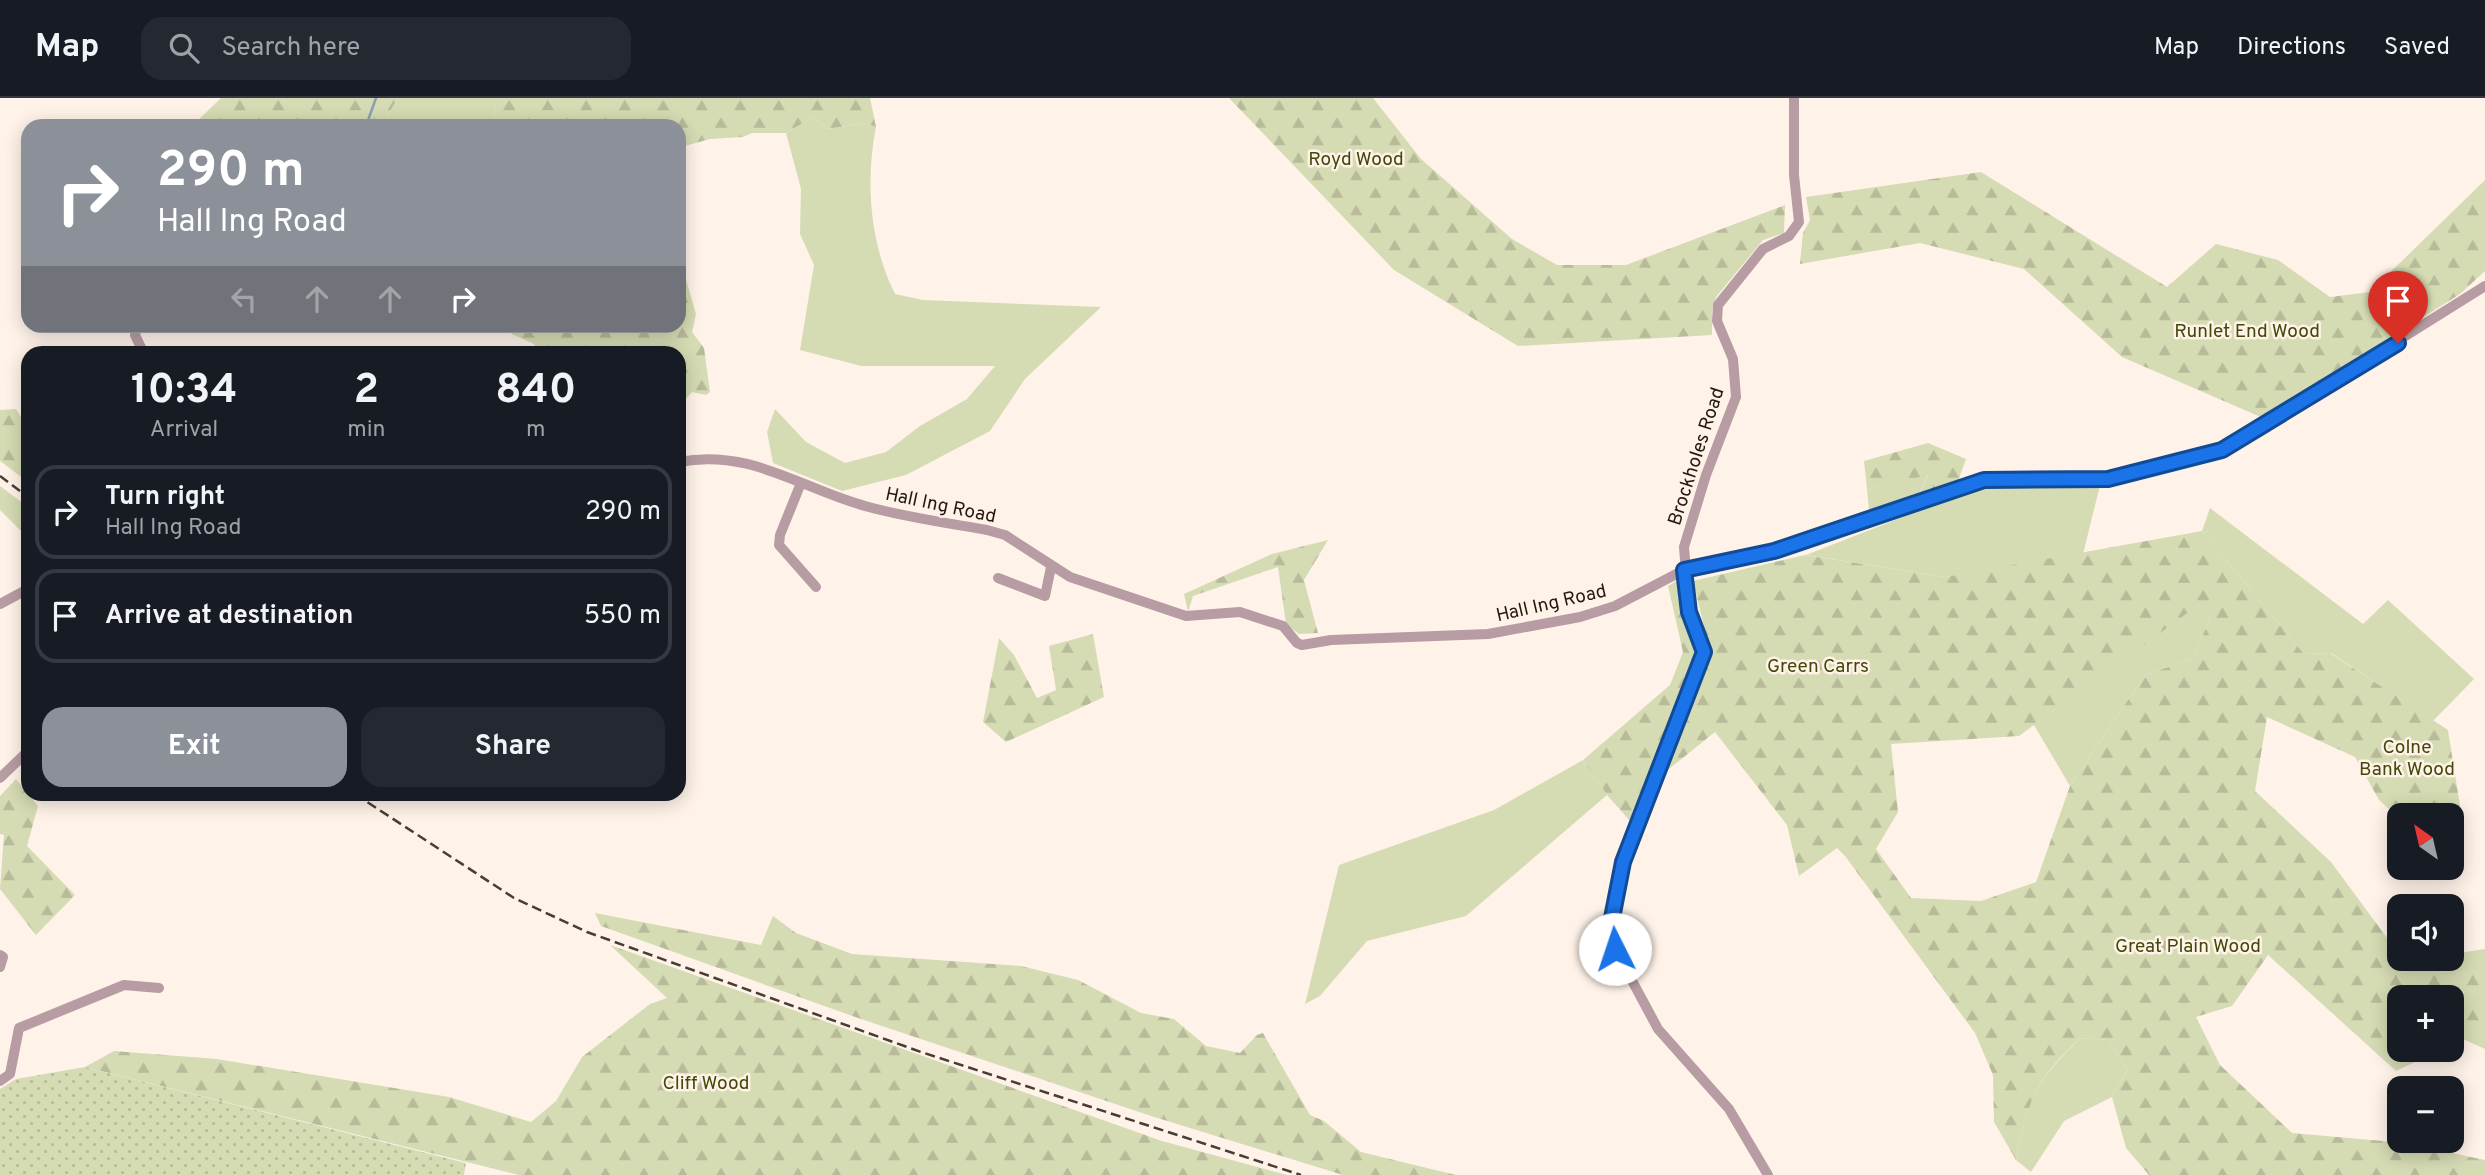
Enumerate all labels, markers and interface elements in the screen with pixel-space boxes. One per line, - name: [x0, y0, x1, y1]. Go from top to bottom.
- search box: [141, 17, 631, 80]
- text: Map: [35, 27, 99, 69]
- icon: search: [165, 29, 203, 67]
- text: Search here: [221, 32, 360, 65]
- text: Map: [2154, 33, 2199, 63]
- text: Directions: [2237, 33, 2346, 63]
- text: Saved: [2384, 33, 2450, 63]
- text: 290 m: [157, 142, 305, 204]
- icon: right: [42, 147, 133, 238]
- park label: Royd Wood: [1308, 148, 1404, 172]
- text: Hall Ing Road: [157, 203, 347, 243]
- pin: [2368, 271, 2428, 343]
- icon: left: [225, 280, 263, 318]
- icon: ahead: [298, 280, 336, 318]
- icon: ahead: [371, 280, 409, 318]
- icon: right: [444, 280, 482, 318]
- icon: arrive: [2379, 282, 2417, 320]
- park label: Runlet End Wood: [2174, 320, 2320, 344]
- text: 10:34: [131, 365, 238, 418]
- text: 2: [354, 365, 379, 418]
- text: 840: [495, 365, 576, 418]
- street label: Brockholes Road: [1663, 385, 1731, 529]
- text: Arrival: [150, 416, 218, 445]
- text: min: [347, 416, 386, 445]
- text: m: [526, 416, 545, 445]
- text: Turn right: [105, 481, 225, 514]
- street label: Hall Ing Road: [883, 483, 998, 529]
- icon: right: [46, 493, 84, 531]
- text: 290 m: [585, 496, 661, 529]
- text: Hall Ing Road: [105, 514, 241, 543]
- street label: Hall Ing Road: [1494, 580, 1609, 628]
- icon: arrive: [46, 597, 84, 635]
- text: Arrive at destination: [105, 600, 353, 633]
- text: 550 m: [584, 600, 661, 633]
- park label: Green Carrs: [1767, 655, 1869, 679]
- button: Exit: [42, 707, 347, 787]
- button: Share: [361, 707, 665, 787]
- park label: Colne Bank Wood: [2359, 736, 2455, 782]
- north arrow: [2387, 803, 2464, 880]
- map controls: [2387, 803, 2464, 1153]
- button: sound: [2387, 894, 2464, 971]
- position arrow: [1578, 912, 1652, 986]
- park label: Great Plain Wood: [2115, 935, 2261, 959]
- button: +: [2387, 985, 2464, 1062]
- park label: Cliff Wood: [662, 1072, 750, 1096]
- button: −: [2387, 1076, 2464, 1153]

